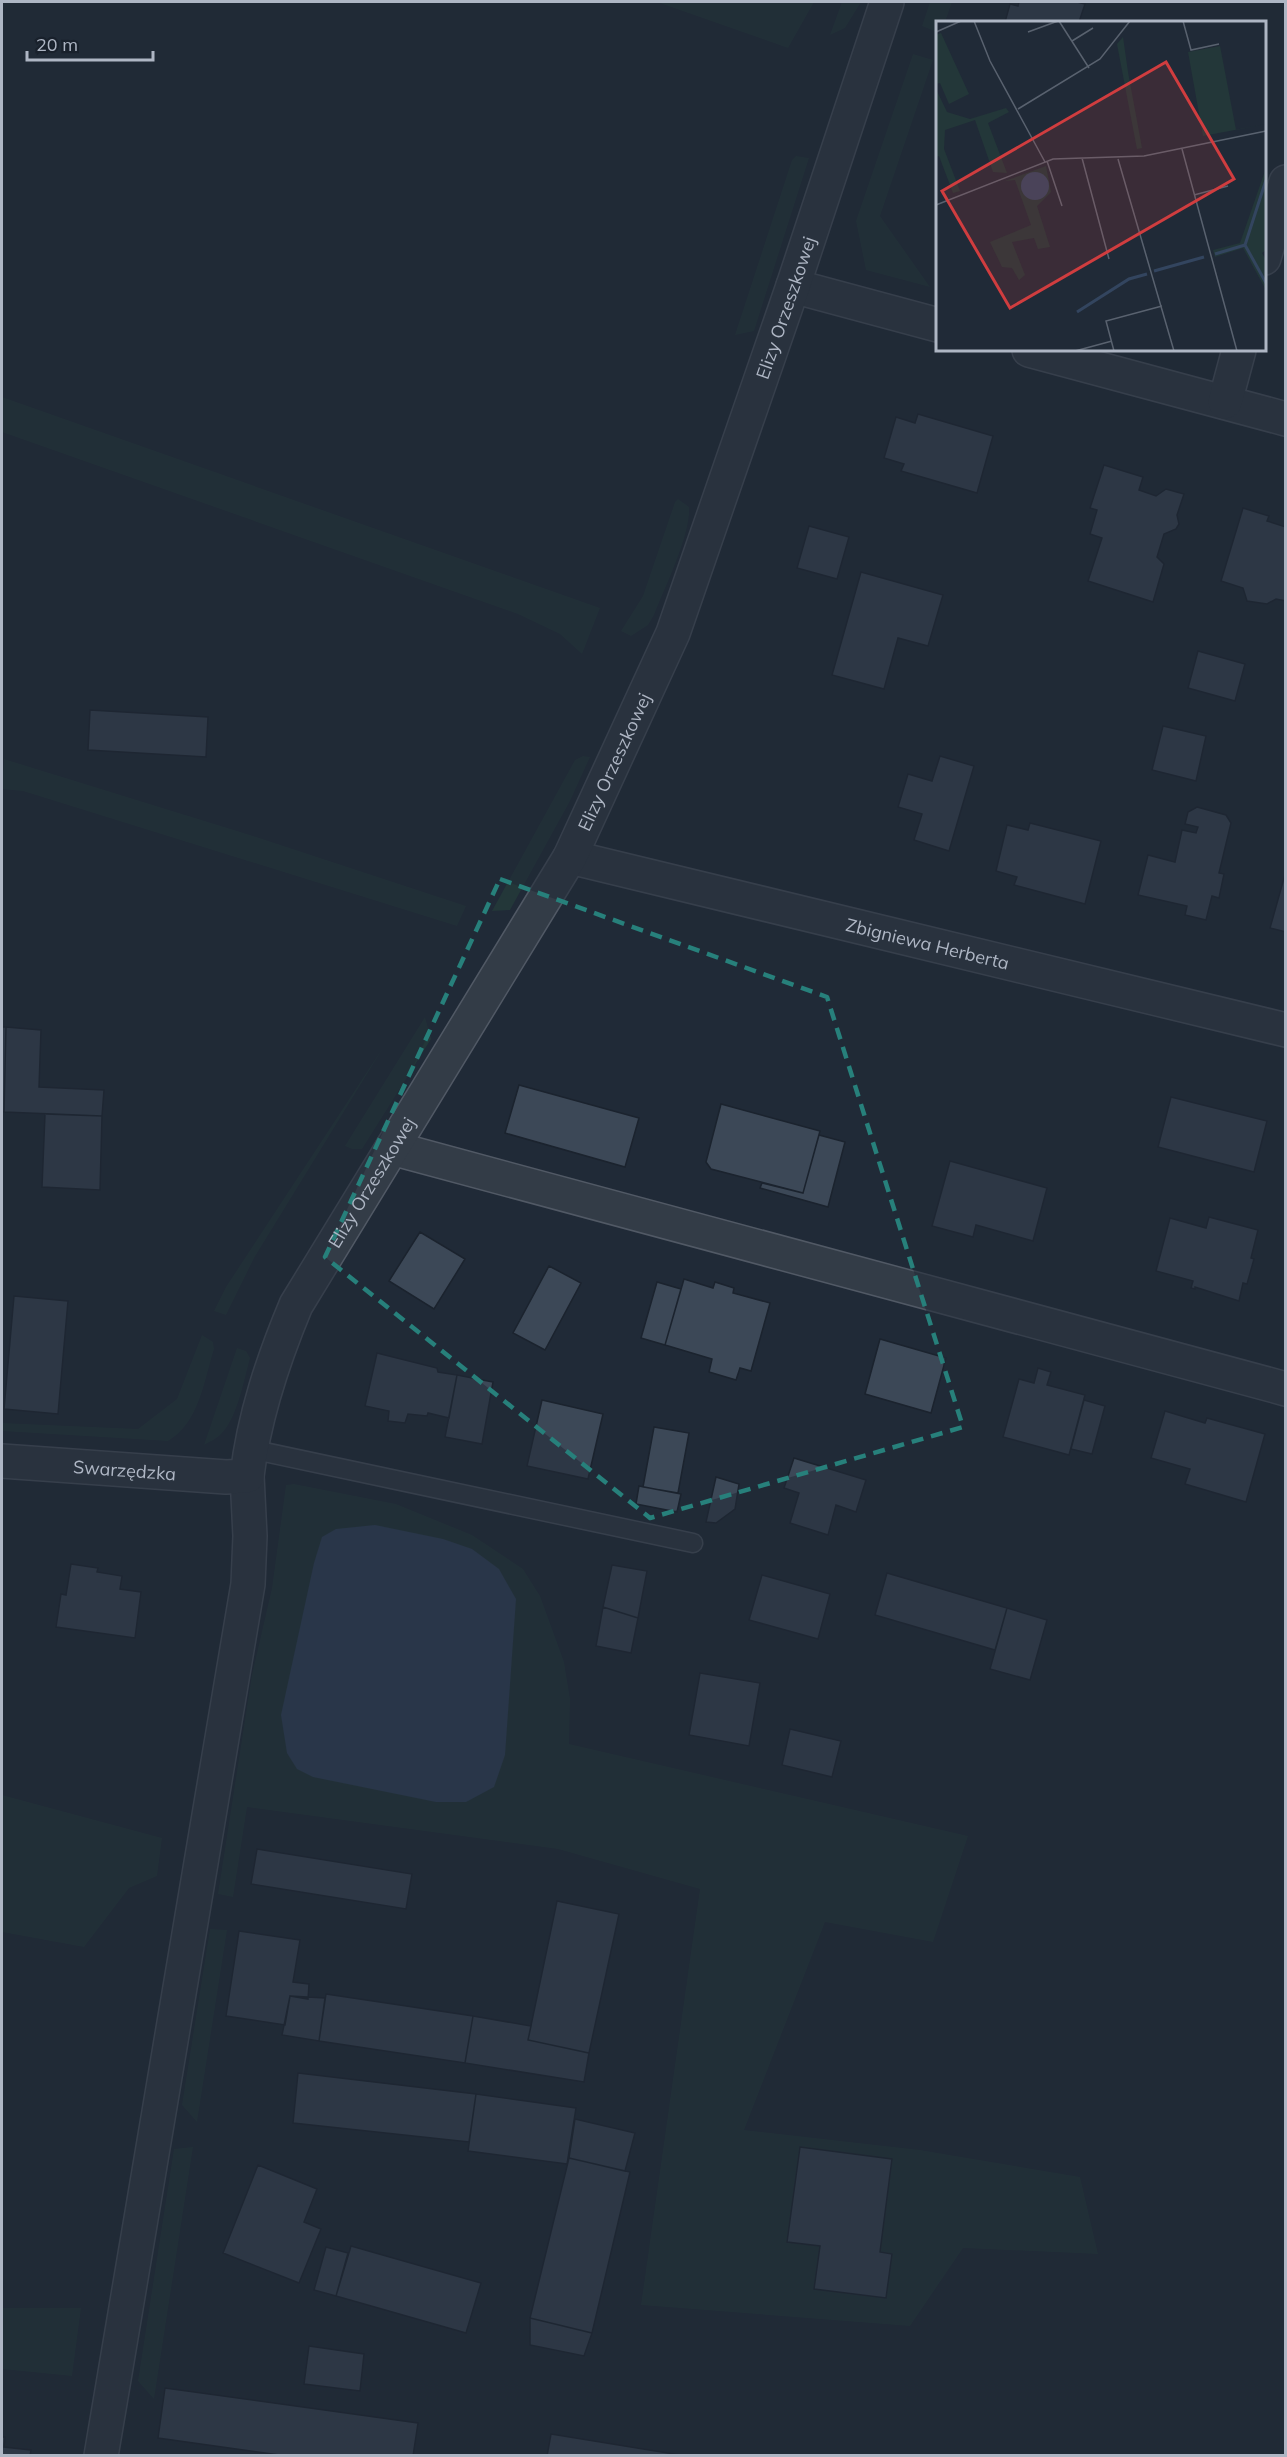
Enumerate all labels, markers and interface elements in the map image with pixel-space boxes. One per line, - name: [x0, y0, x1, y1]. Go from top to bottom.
- inset map: [936, 21, 1266, 351]
- scale bar: [27, 24, 153, 62]
- text: 20 m: [36, 33, 78, 56]
- street label: Elizy Orzeszkowej: [750, 233, 820, 382]
- street label: Elizy Orzeszkowej: [572, 689, 655, 834]
- street label: Zbigniewa Herberta: [844, 913, 1012, 974]
- street label: Elizy Orzeszkowej: [322, 1113, 420, 1252]
- street label: Swarzędzka: [72, 1455, 177, 1485]

